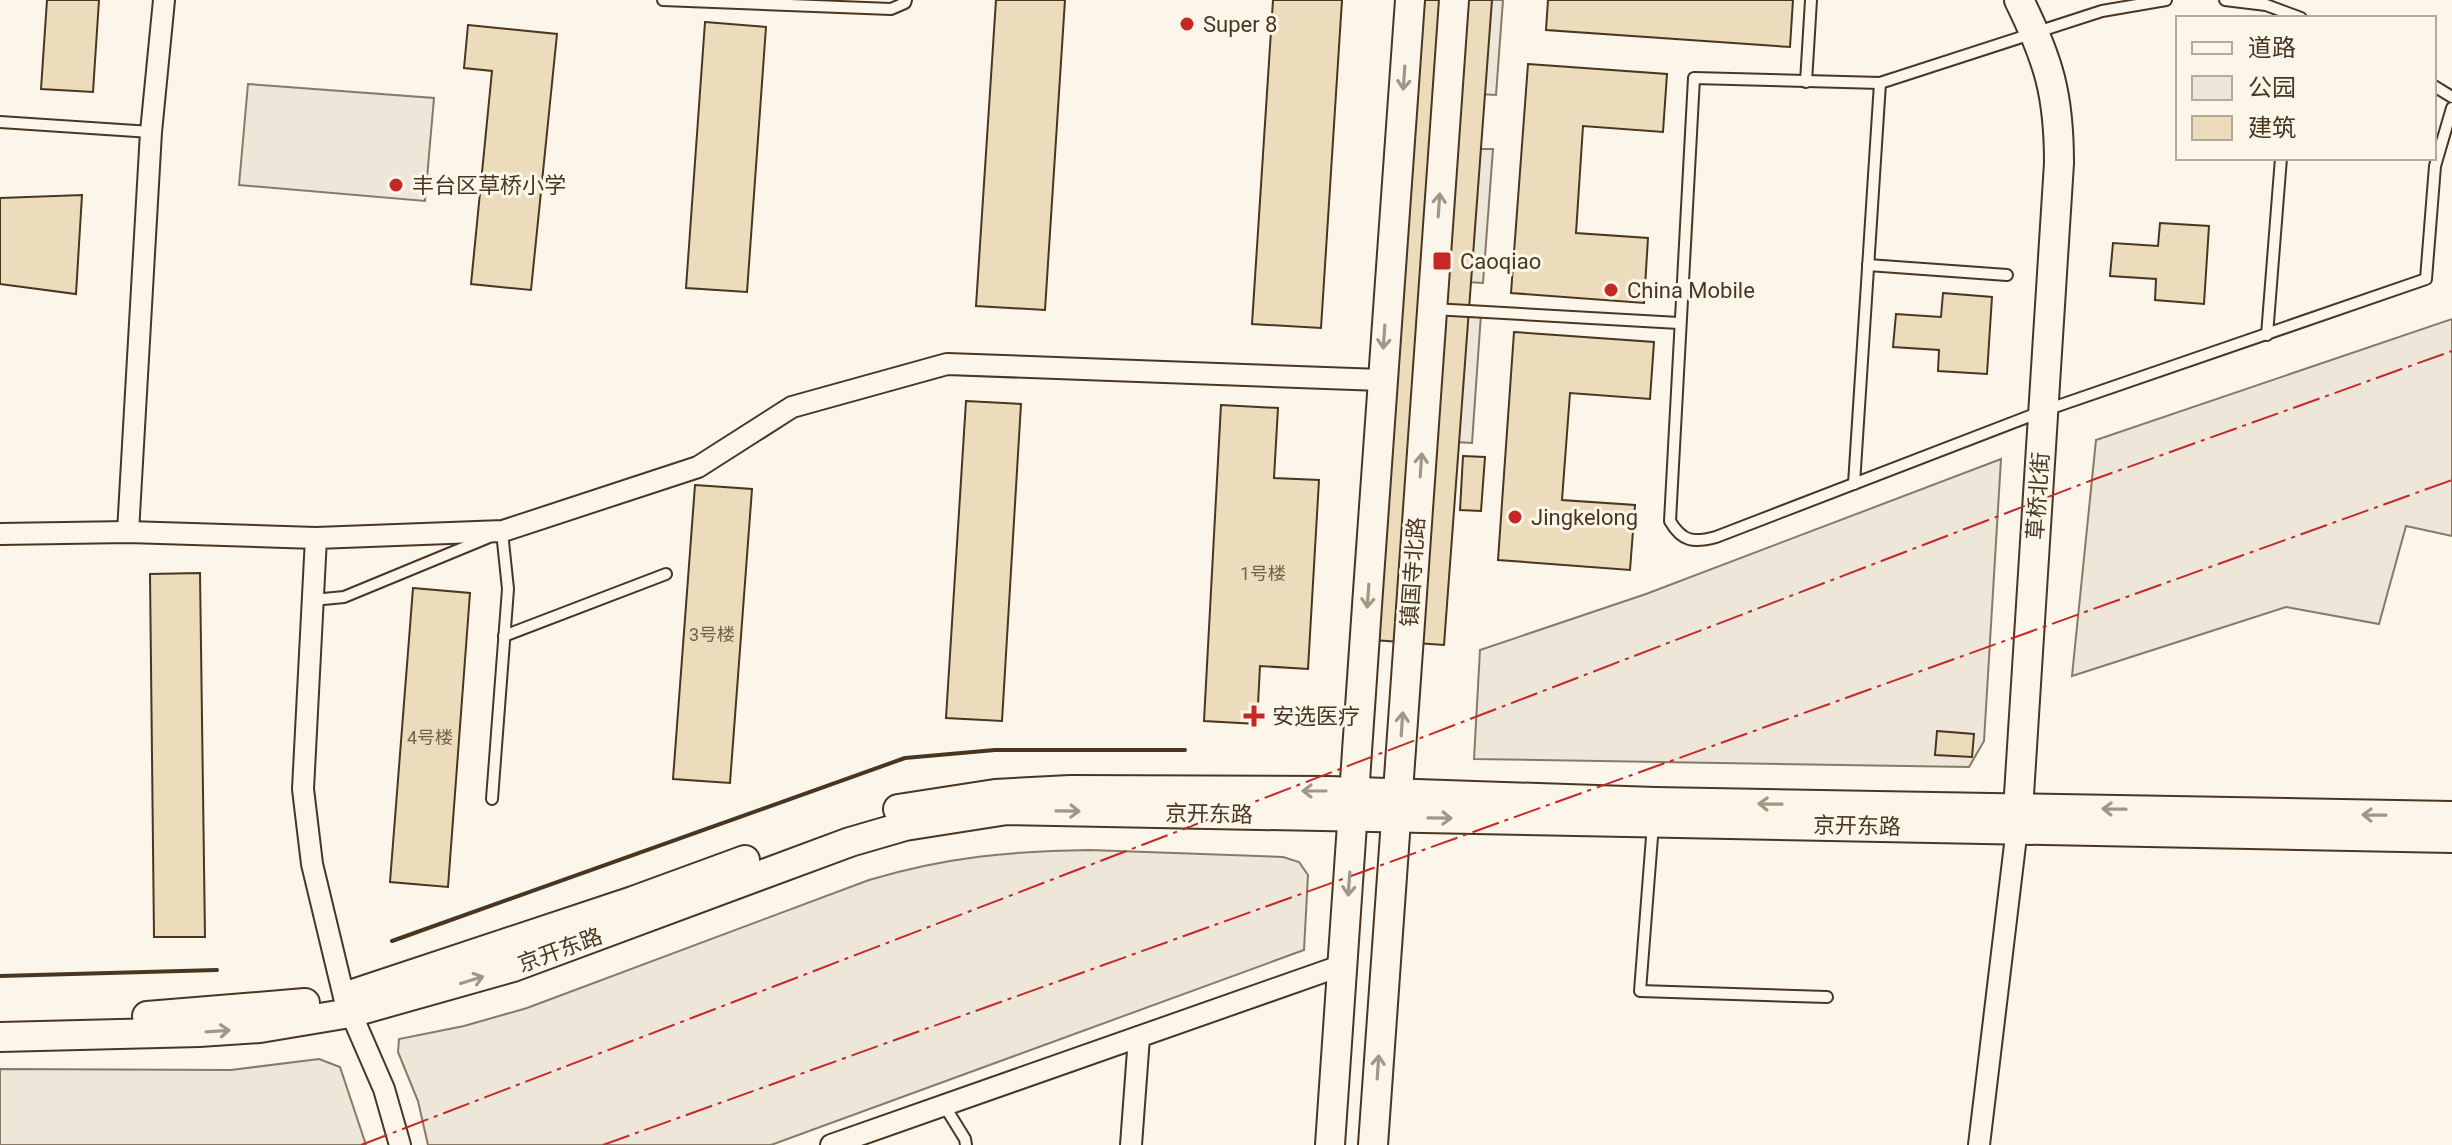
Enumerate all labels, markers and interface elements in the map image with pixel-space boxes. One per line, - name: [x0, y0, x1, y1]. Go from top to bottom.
- place label: Super 8: [1203, 12, 1278, 37]
- marker: Super 8: [1178, 15, 1196, 33]
- legend: [2176, 16, 2436, 160]
- text: 道路: [2248, 34, 2296, 62]
- one-way arrow: [1396, 64, 1411, 91]
- text: 公园: [2248, 74, 2296, 102]
- text: 建筑: [2248, 114, 2296, 142]
- place label: 丰台区草桥小学: [412, 173, 566, 198]
- marker: 丰台区草桥小学: [387, 176, 405, 194]
- one-way arrow: [1432, 192, 1447, 219]
- place label: Caoqiao: [1460, 249, 1541, 274]
- marker: Caoqiao: [1431, 250, 1453, 272]
- place label: China Mobile: [1627, 278, 1755, 303]
- marker: China Mobile: [1602, 281, 1620, 299]
- one-way arrow: [1376, 323, 1391, 350]
- street label: 草桥北街: [2022, 451, 2054, 541]
- one-way arrow: [1414, 452, 1429, 479]
- place label: Jingkelong: [1531, 505, 1638, 530]
- marker: Jingkelong: [1506, 508, 1524, 526]
- street label: 镇国寺北路: [1397, 516, 1429, 628]
- house number: 1号楼: [1240, 563, 1286, 584]
- one-way arrow: [1360, 582, 1375, 609]
- house number: 3号楼: [689, 624, 735, 645]
- place label: 安选医疗: [1272, 704, 1360, 729]
- marker: 安选医疗: [1243, 705, 1265, 727]
- one-way arrow: [1395, 711, 1410, 738]
- house number: 4号楼: [407, 727, 453, 748]
- one-way arrow: [1301, 783, 1328, 799]
- one-way arrow: [1757, 796, 1784, 811]
- street label: 京开东路: [1165, 801, 1253, 827]
- one-way arrow: [2101, 802, 2128, 817]
- one-way arrow: [1054, 804, 1081, 819]
- one-way arrow: [2361, 807, 2388, 822]
- one-way arrow: [1426, 811, 1453, 826]
- street label: 京开东路: [1813, 813, 1901, 839]
- one-way arrow: [1341, 870, 1356, 897]
- street label: 京开东路: [514, 923, 606, 977]
- one-way arrow: [459, 972, 484, 986]
- one-way arrow: [204, 1023, 231, 1038]
- one-way arrow: [1371, 1054, 1386, 1081]

